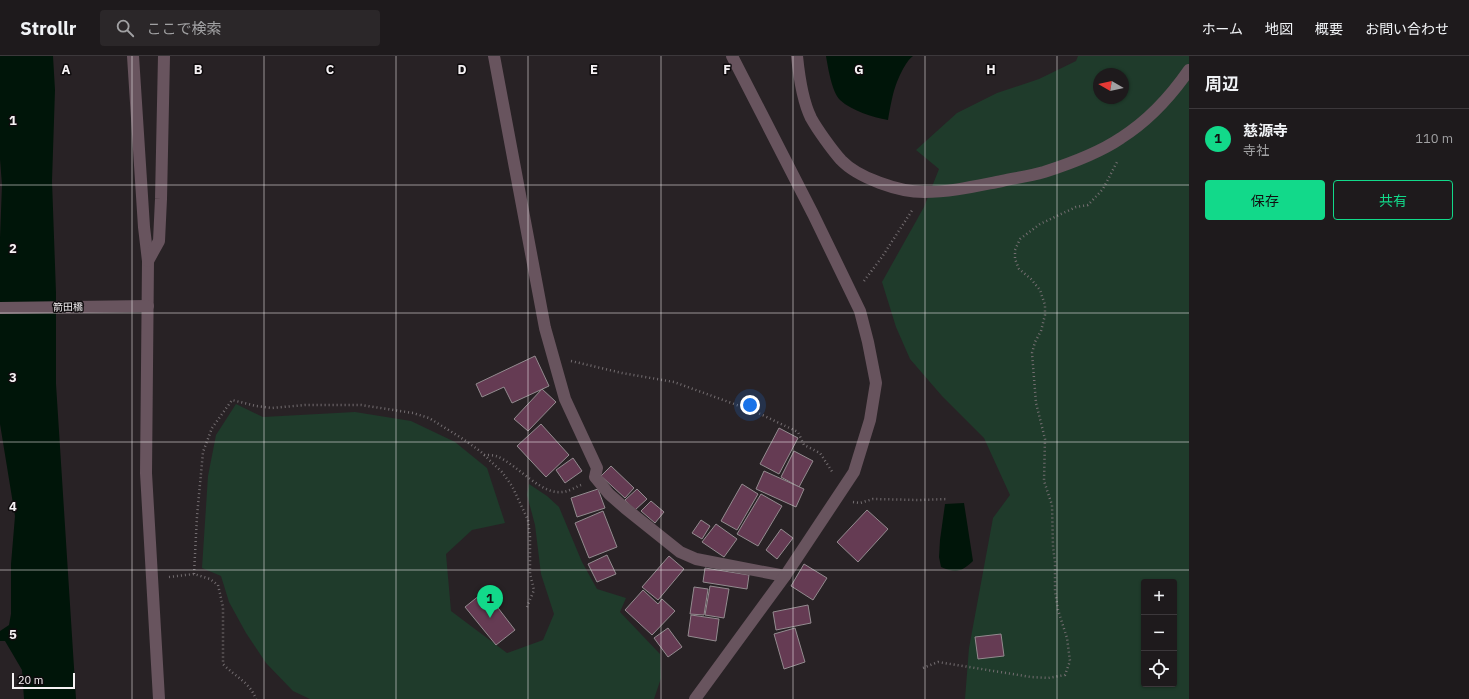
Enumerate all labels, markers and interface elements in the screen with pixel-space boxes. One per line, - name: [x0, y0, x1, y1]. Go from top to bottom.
- search box: [100, 10, 380, 46]
- text: Strollr: [20, 16, 76, 40]
- icon: search: [114, 17, 136, 39]
- text: ここで検索: [146, 19, 221, 38]
- text: ホーム: [1201, 20, 1243, 38]
- text: 地図: [1265, 20, 1293, 38]
- text: 概要: [1315, 20, 1343, 38]
- text: お問い合わせ: [1365, 20, 1449, 38]
- text: A: [62, 61, 71, 78]
- text: B: [194, 61, 203, 78]
- text: C: [326, 61, 335, 78]
- text: D: [457, 61, 467, 78]
- text: E: [590, 61, 598, 78]
- text: F: [723, 61, 731, 78]
- text: G: [854, 61, 864, 78]
- text: H: [986, 61, 996, 78]
- north arrow: [1093, 68, 1129, 104]
- text: 周辺: [1205, 73, 1239, 95]
- text: 1: [9, 112, 17, 129]
- text: 慈源寺: [1243, 121, 1288, 140]
- text: 1: [1214, 130, 1222, 147]
- text: 110 m: [1415, 130, 1453, 147]
- text: 寺社: [1243, 142, 1269, 159]
- button: 保存: [1205, 180, 1325, 220]
- button: 共有: [1333, 180, 1453, 220]
- text: 2: [9, 240, 17, 257]
- street label: 箭田橋: [53, 300, 83, 314]
- text: 3: [9, 369, 17, 386]
- your location: [740, 395, 760, 415]
- text: 4: [9, 498, 17, 515]
- map controls: [1141, 579, 1177, 687]
- button: +: [1141, 579, 1177, 615]
- pin: 1: [477, 585, 503, 618]
- button: −: [1141, 615, 1177, 651]
- text: 5: [9, 626, 17, 643]
- button: locate: [1141, 651, 1177, 687]
- scale bar: [12, 671, 75, 690]
- text: 20 m: [18, 673, 43, 687]

